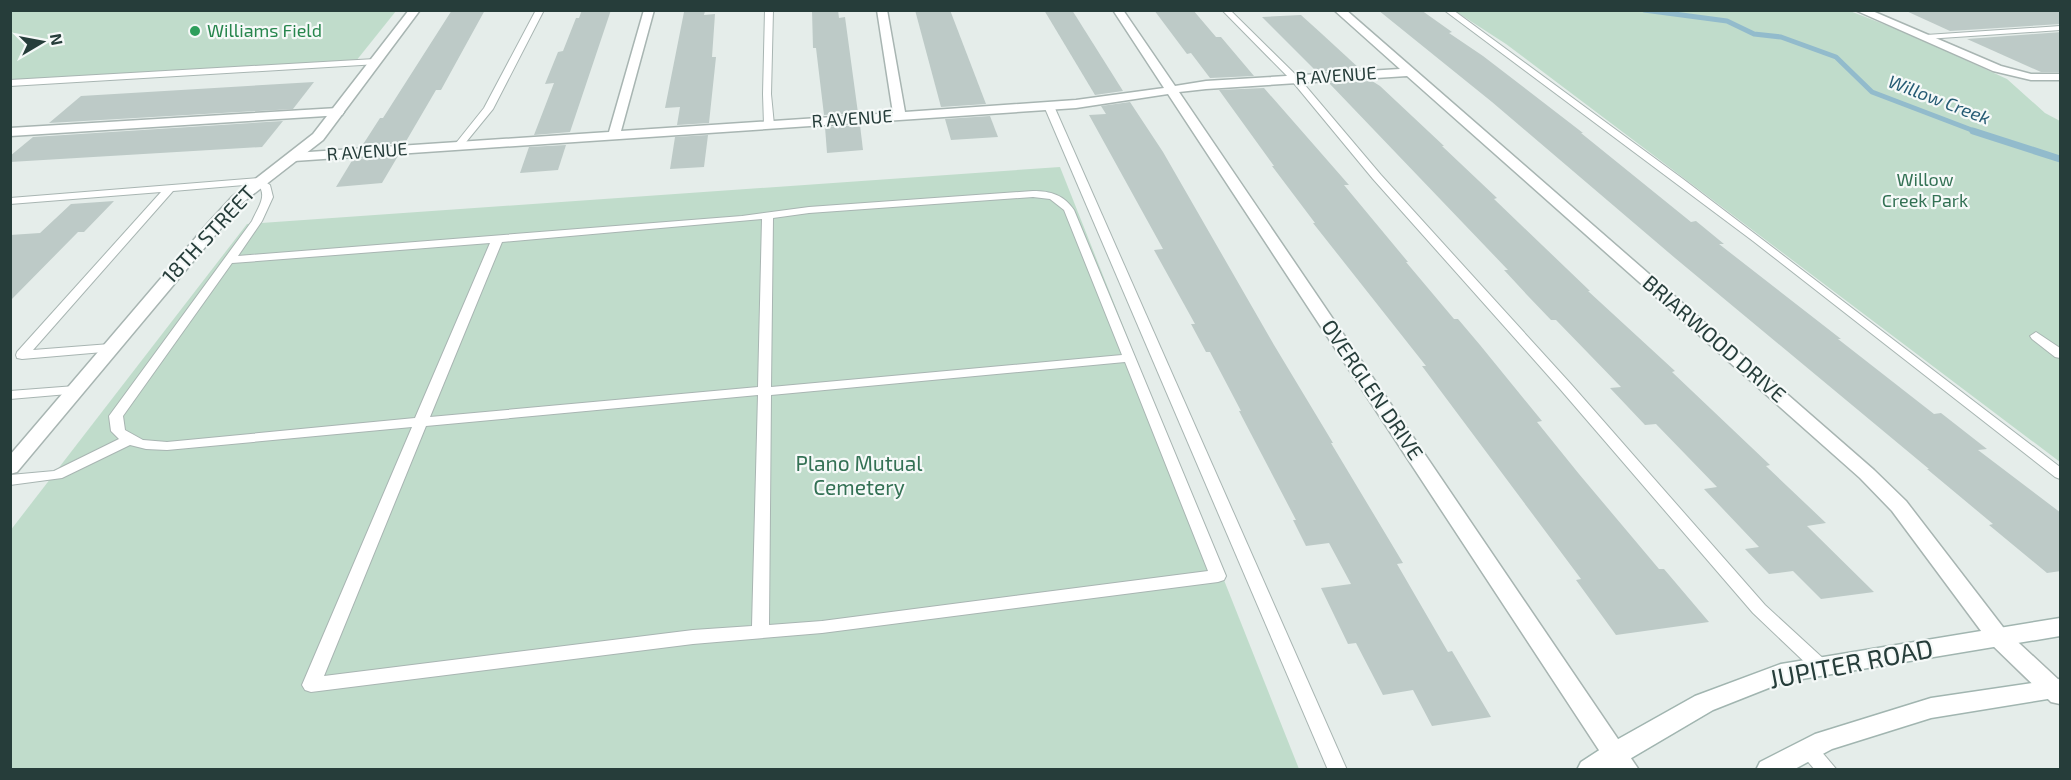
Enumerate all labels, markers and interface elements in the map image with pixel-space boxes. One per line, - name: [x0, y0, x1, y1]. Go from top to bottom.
- north arrow: [12, 12, 72, 72]
- place label: Williams Field: [207, 19, 322, 41]
- marker: Williams Field: [188, 24, 202, 38]
- text: N: [47, 32, 68, 47]
- street label: R AVENUE: [1295, 61, 1377, 89]
- water label: Willow Creek: [1885, 70, 1993, 129]
- street label: R AVENUE: [811, 104, 893, 132]
- street label: R AVENUE: [326, 137, 408, 165]
- park label: Willow Creek Park: [1882, 168, 1968, 211]
- street label: 18TH STREET: [156, 180, 260, 288]
- street label: BRIARWOOD DRIVE: [1638, 269, 1792, 407]
- street label: OVERGLEN DRIVE: [1317, 314, 1429, 464]
- park label: Plano Mutual Cemetery: [795, 450, 923, 499]
- street label: JUPITER ROAD: [1766, 631, 1935, 694]

